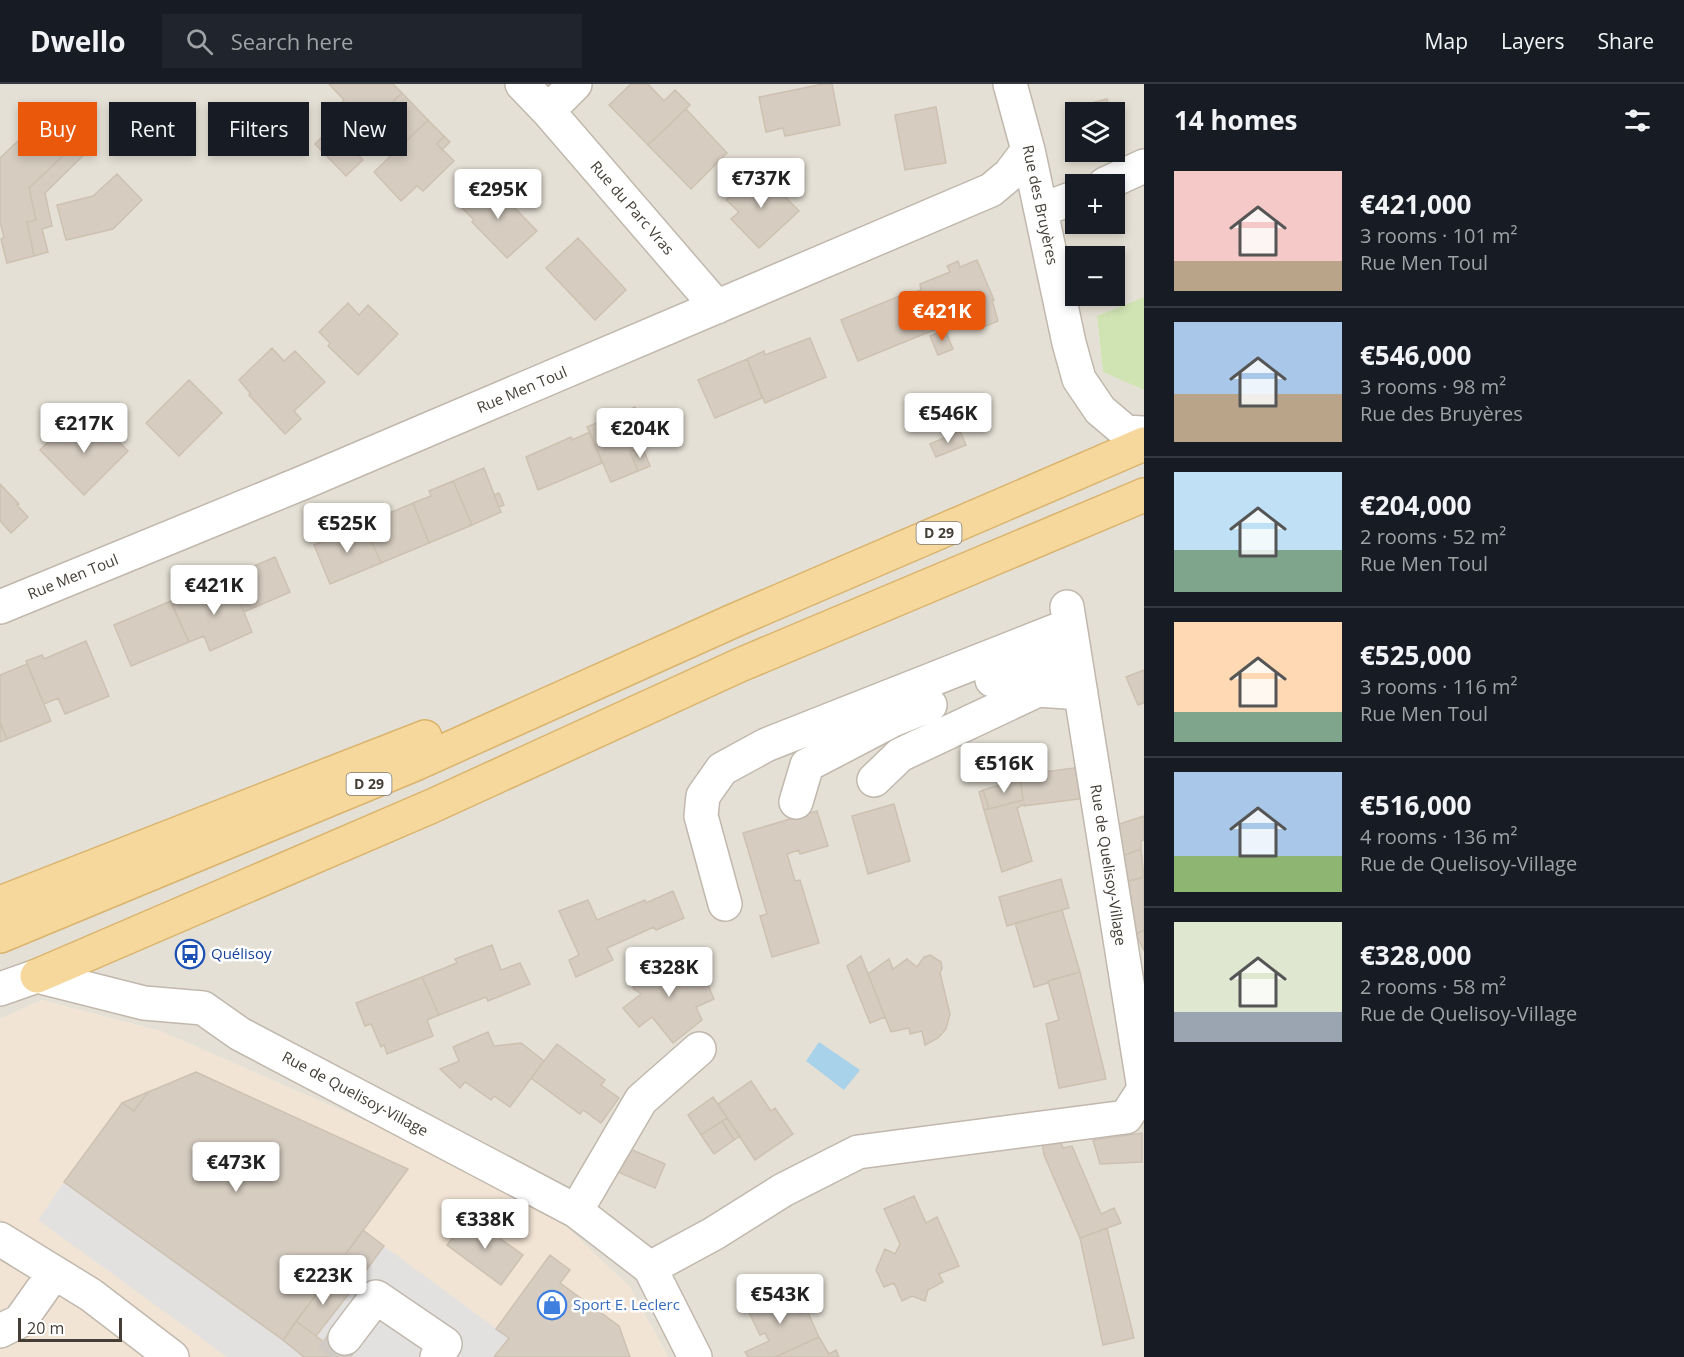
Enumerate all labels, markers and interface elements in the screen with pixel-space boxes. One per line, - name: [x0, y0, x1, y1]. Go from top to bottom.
- search box: [162, 14, 582, 68]
- text: Dwello: [30, 22, 126, 60]
- icon: search: [183, 25, 216, 58]
- text: Search here: [231, 26, 353, 56]
- text: Map: [1425, 27, 1468, 55]
- text: Layers: [1501, 27, 1565, 55]
- text: Share: [1598, 27, 1654, 55]
- chip: Buy: [18, 102, 97, 156]
- chip: Rent: [109, 102, 196, 156]
- chip: Filters: [208, 102, 309, 156]
- chip: New: [321, 102, 407, 156]
- map controls: [1065, 102, 1125, 306]
- button: layers: [1065, 102, 1125, 162]
- text: 14 homes: [1174, 102, 1298, 138]
- icon: filters: [1621, 104, 1654, 137]
- street label: Rue des Bruyères: [1019, 143, 1063, 267]
- street label: Rue du Parc Vras: [586, 156, 679, 259]
- pin: €737K: [719, 158, 803, 209]
- text: €737K: [731, 164, 791, 191]
- pin: €295K: [456, 169, 540, 220]
- button: +: [1065, 174, 1125, 234]
- text: €295K: [468, 175, 528, 202]
- text: €421,000: [1360, 186, 1471, 222]
- icon: home: [1222, 195, 1294, 267]
- text: 3 rooms · 101 m²: [1360, 222, 1518, 249]
- button: −: [1065, 246, 1125, 306]
- text: Rue Men Toul: [1360, 249, 1488, 276]
- pin: €421K: [900, 291, 984, 342]
- text: €421K: [912, 297, 972, 324]
- text: €546,000: [1360, 337, 1471, 373]
- icon: home: [1222, 346, 1294, 418]
- street label: Rue Men Toul: [473, 361, 570, 417]
- text: 3 rooms · 98 m²: [1360, 373, 1506, 400]
- pin: €546K: [906, 393, 990, 444]
- text: €546K: [918, 399, 978, 426]
- text: Rue des Bruyères: [1360, 400, 1523, 427]
- pin: €217K: [42, 403, 126, 454]
- pin: €204K: [598, 408, 682, 459]
- text: €217K: [54, 409, 114, 436]
- text: €204K: [610, 414, 670, 441]
- text: €204,000: [1360, 487, 1471, 523]
- icon: home: [1222, 496, 1294, 568]
- pin: €525K: [305, 503, 389, 554]
- text: €525K: [317, 509, 377, 536]
- road number: D 29: [916, 522, 962, 544]
- text: 2 rooms · 52 m²: [1360, 523, 1506, 550]
- street label: Rue Men Toul: [24, 549, 121, 603]
- text: Rue Men Toul: [1360, 550, 1488, 577]
- pin: €421K: [172, 565, 256, 616]
- text: €421K: [184, 571, 244, 598]
- text: €525,000: [1360, 637, 1471, 673]
- icon: home: [1222, 646, 1294, 718]
- text: 3 rooms · 116 m²: [1360, 673, 1518, 700]
- text: Rue Men Toul: [1360, 700, 1488, 727]
- pin: €516K: [962, 743, 1046, 794]
- text: €516K: [974, 749, 1034, 776]
- road number: D 29: [346, 773, 392, 795]
- street label: Rue de Quelisoy-Village: [1086, 783, 1132, 947]
- text: €516,000: [1360, 787, 1471, 823]
- icon: home: [1222, 796, 1294, 868]
- text: 4 rooms · 136 m²: [1360, 823, 1518, 850]
- text: Rue de Quelisoy-Village: [1360, 850, 1577, 877]
- text: €328,000: [1360, 937, 1471, 973]
- bus stop icon: Quélisoy: [174, 938, 206, 970]
- place label: Quélisoy: [211, 943, 272, 963]
- icon: home: [1222, 946, 1294, 1018]
- pin: €328K: [627, 947, 711, 998]
- text: €328K: [639, 953, 699, 980]
- text: 2 rooms · 58 m²: [1360, 973, 1506, 1000]
- text: Rue de Quelisoy-Village: [1360, 1000, 1577, 1027]
- street label: Rue de Quelisoy-Village: [279, 1046, 432, 1140]
- pin: €473K: [194, 1142, 278, 1193]
- text: €473K: [206, 1148, 266, 1175]
- pin: €338K: [443, 1199, 527, 1250]
- text: €338K: [455, 1205, 515, 1232]
- pin: €223K: [281, 1255, 365, 1306]
- text: €223K: [293, 1261, 353, 1288]
- pin: €543K: [738, 1274, 822, 1325]
- text: €543K: [750, 1280, 810, 1307]
- shop icon: Sport E. Leclerc: [536, 1289, 568, 1321]
- place label: Sport E. Leclerc: [573, 1294, 680, 1314]
- scale bar: [18, 1315, 122, 1342]
- text: 20 m: [27, 1317, 64, 1339]

